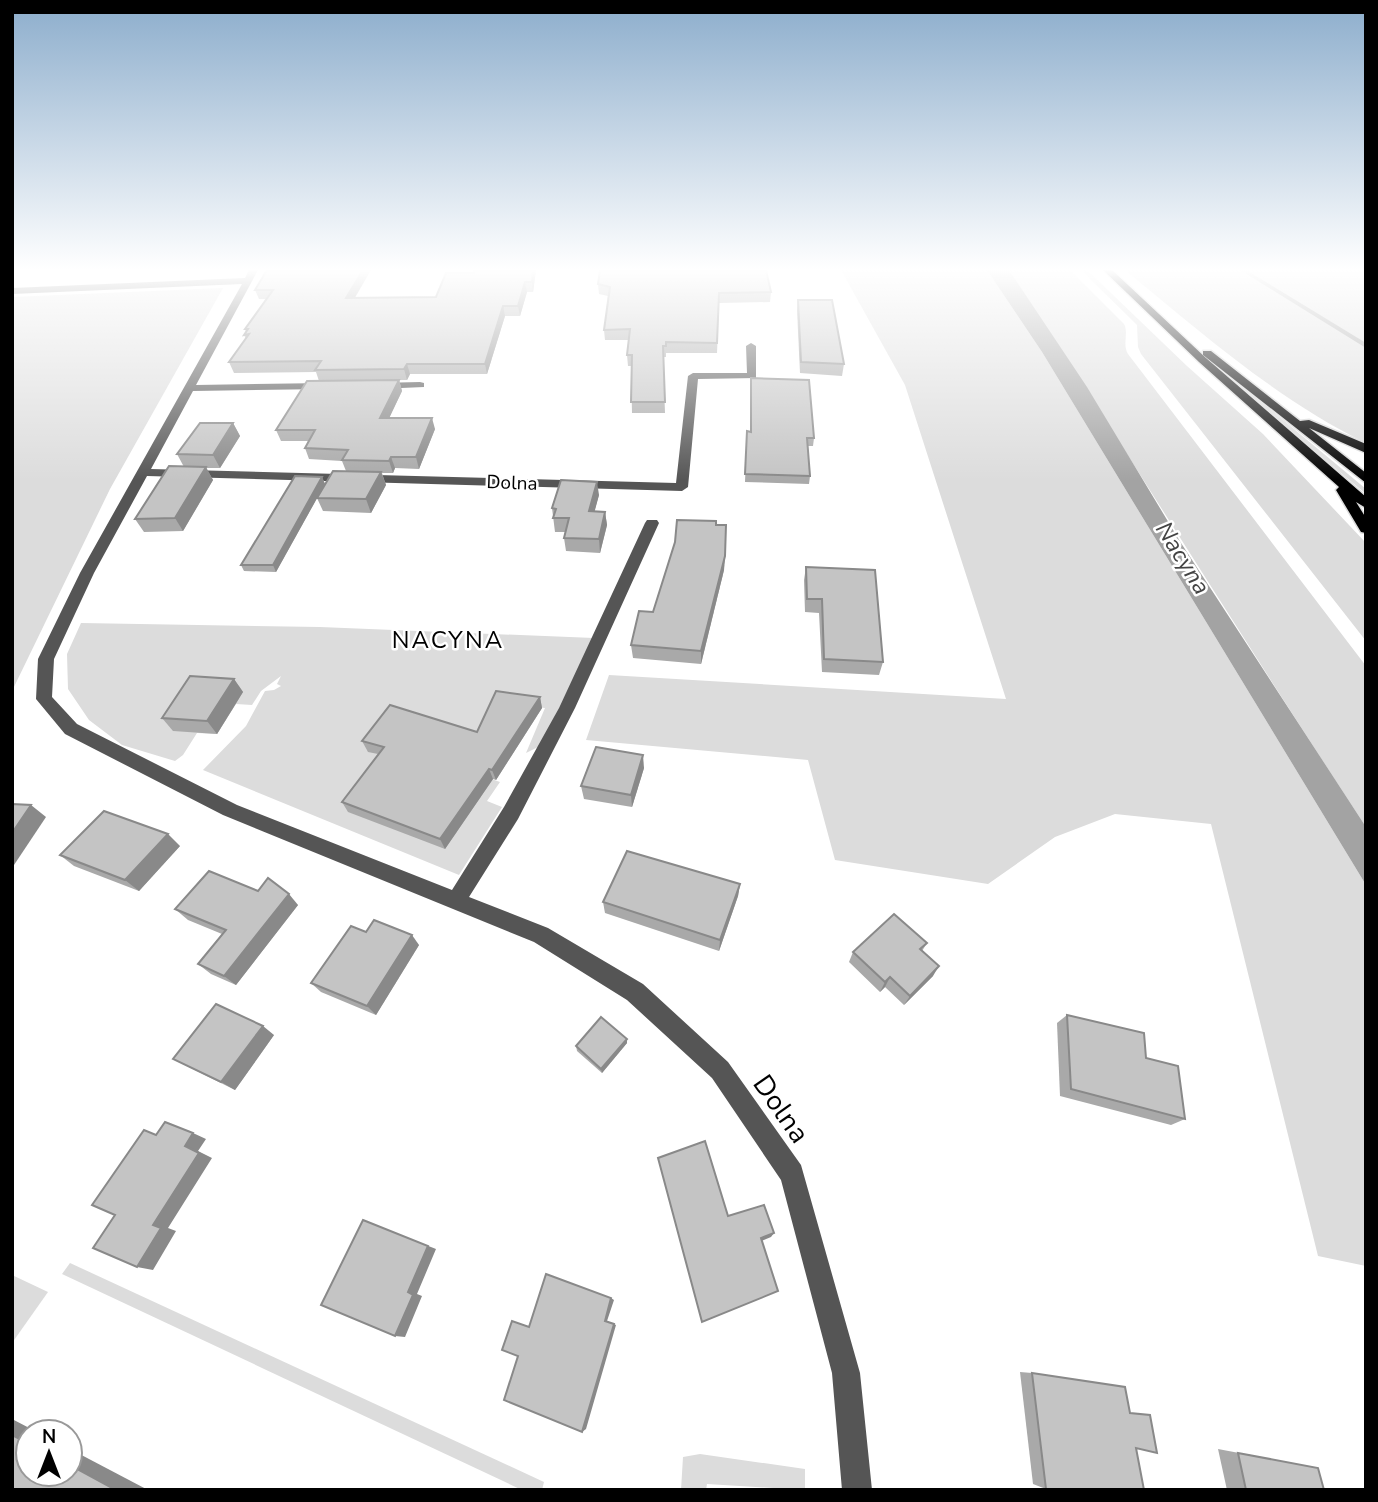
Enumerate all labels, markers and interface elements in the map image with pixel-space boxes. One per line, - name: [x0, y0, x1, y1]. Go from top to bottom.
- street label: Dolna: [486, 469, 538, 497]
- water label: Nacyna: [1148, 515, 1218, 601]
- district label: NACYNA: [392, 624, 504, 656]
- street label: Dolna: [744, 1067, 818, 1151]
- north arrow: [14, 1418, 84, 1488]
- text: N: [42, 1424, 56, 1450]

